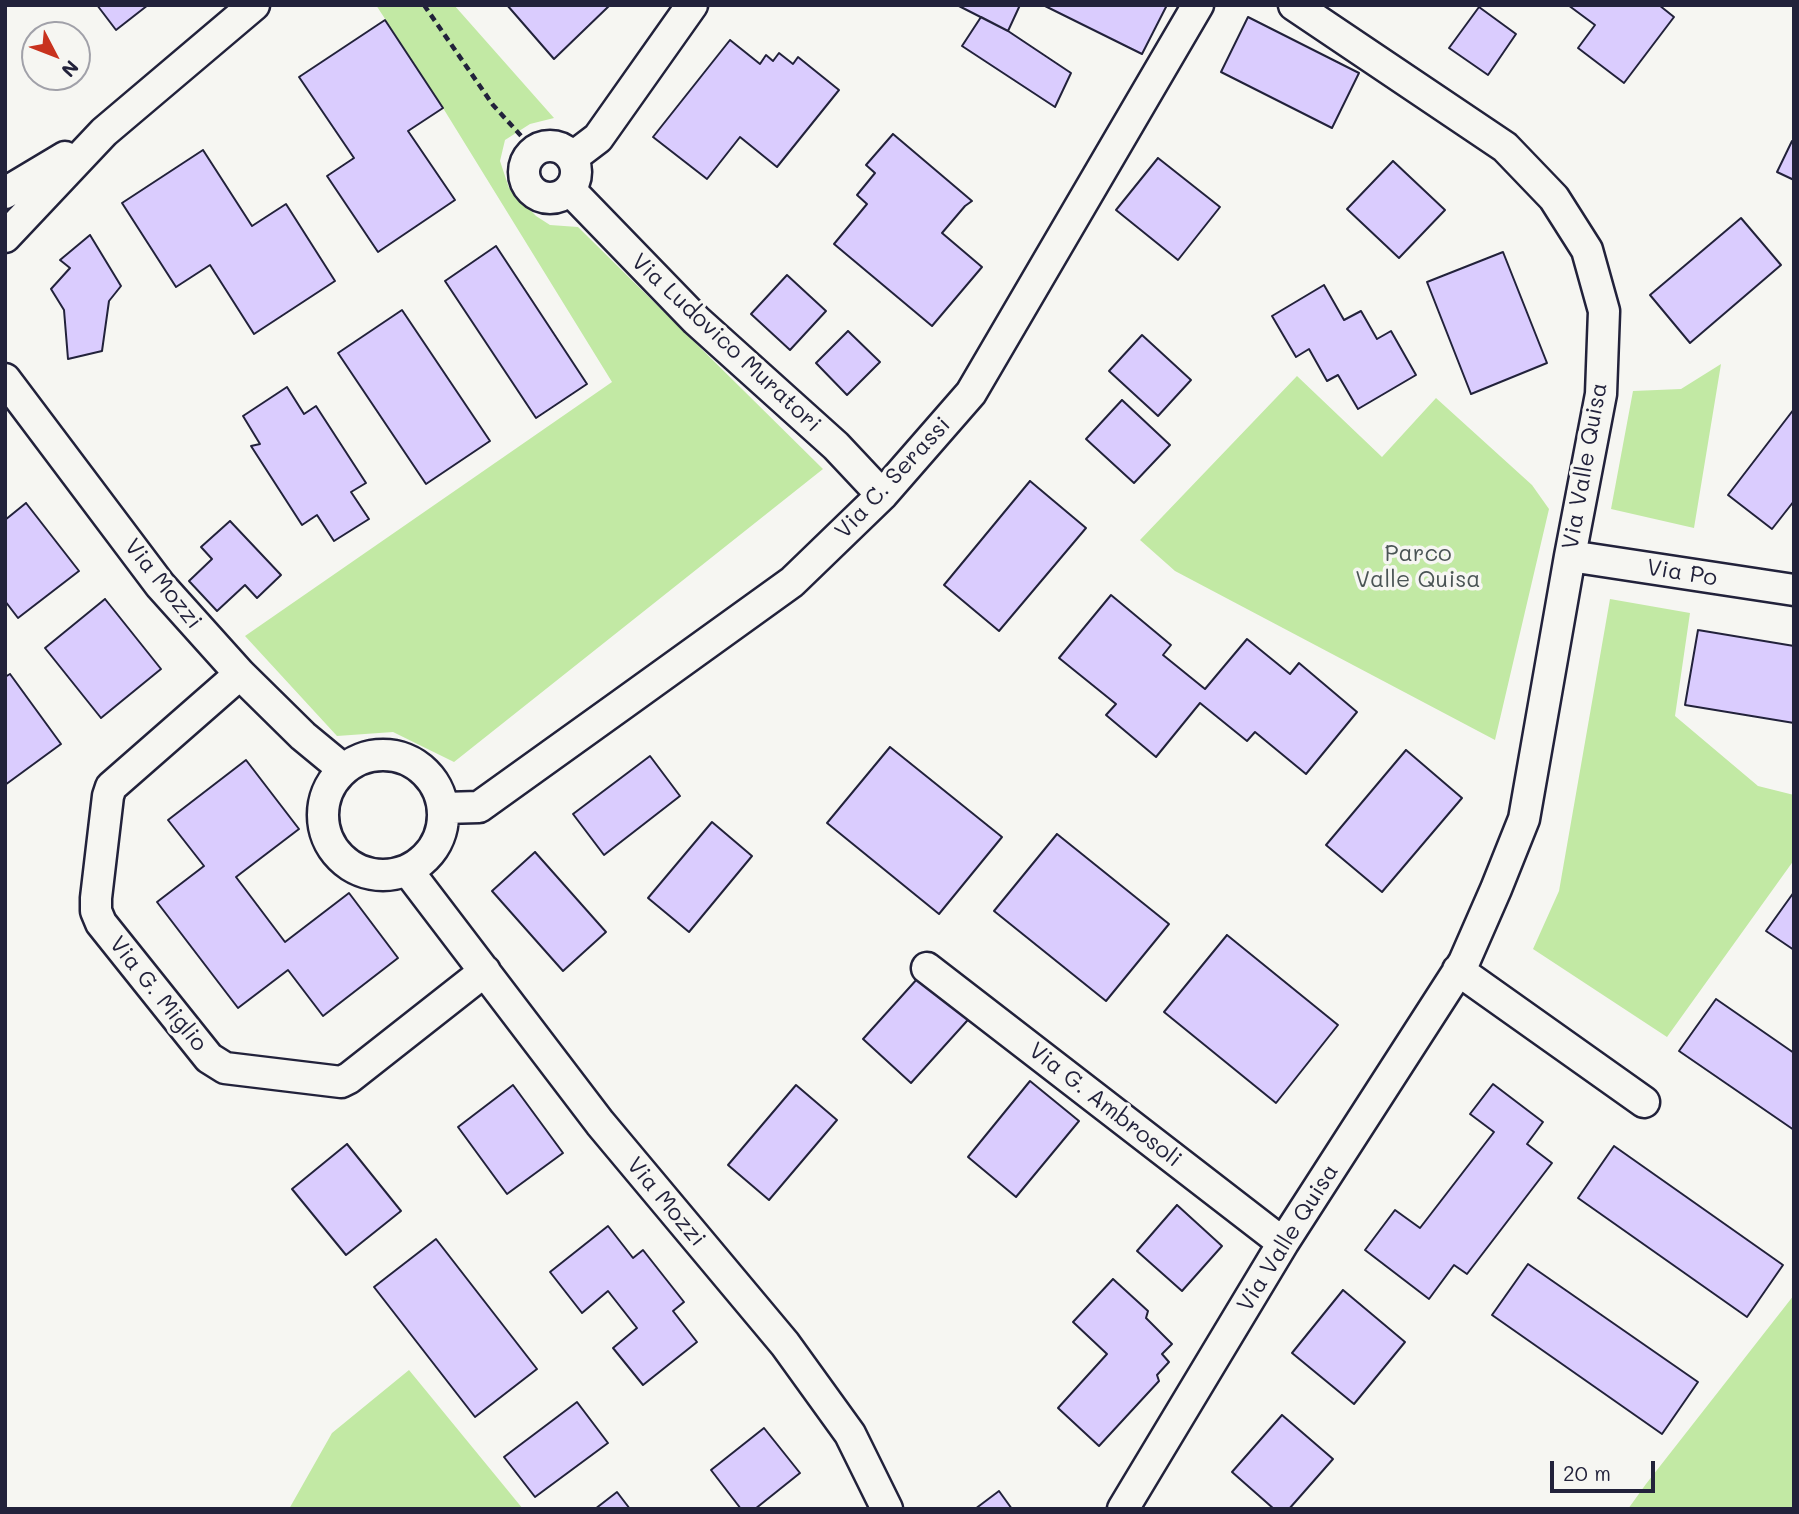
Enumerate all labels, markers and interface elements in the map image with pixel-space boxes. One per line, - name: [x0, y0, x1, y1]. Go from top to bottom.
- north arrow: [21, 21, 91, 91]
- text: N: [56, 55, 85, 83]
- street label: Via Ludovico Muratori: [625, 248, 827, 438]
- street label: Via Valle Quisa: [1557, 380, 1613, 552]
- street label: Via C. Serassi: [830, 411, 956, 545]
- street label: Via Mozzi: [118, 533, 208, 635]
- park label: Parco Valle Quisa: [1355, 540, 1481, 594]
- street label: Via Po: [1645, 554, 1719, 592]
- street label: Via G. Miglio: [103, 931, 213, 1057]
- street label: Via G. Ambrosoli: [1023, 1037, 1187, 1173]
- street label: Via Mozzi: [621, 1152, 711, 1252]
- street label: Via Valle Quisa: [1232, 1159, 1344, 1317]
- scale bar: [1554, 1448, 1659, 1492]
- text: 20 m: [1563, 1459, 1611, 1486]

